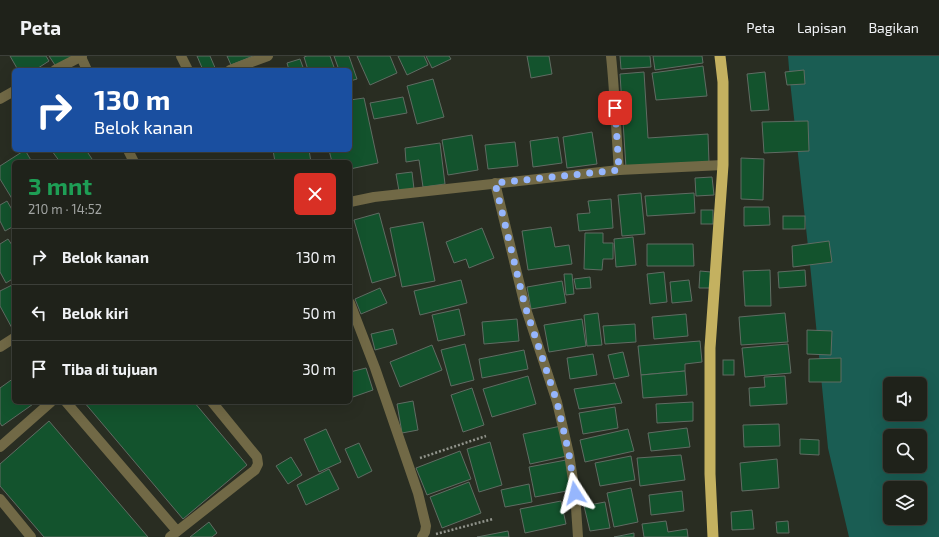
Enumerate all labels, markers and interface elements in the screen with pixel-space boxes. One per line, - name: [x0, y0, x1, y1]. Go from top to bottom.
- text: Peta: [20, 16, 61, 39]
- text: Peta: [746, 19, 775, 36]
- text: Lapisan: [797, 19, 846, 36]
- text: Bagikan: [868, 19, 919, 36]
- text: 130 m: [94, 82, 170, 116]
- icon: right: [28, 84, 80, 136]
- pin: [598, 91, 632, 125]
- icon: arrive: [604, 97, 626, 119]
- text: Belok kanan: [94, 116, 193, 138]
- text: 3 mnt: [28, 171, 92, 200]
- button: close: [294, 173, 336, 215]
- text: 210 m · 14:52: [28, 201, 102, 217]
- icon: right: [28, 246, 50, 268]
- text: Belok kanan: [62, 248, 149, 266]
- text: 130 m: [296, 248, 336, 266]
- icon: left: [28, 302, 50, 324]
- text: Belok kiri: [62, 304, 128, 322]
- text: 50 m: [302, 304, 336, 322]
- icon: arrive: [28, 358, 50, 380]
- text: Tiba di tujuan: [62, 360, 158, 378]
- text: 30 m: [302, 360, 336, 378]
- map controls: [883, 377, 927, 525]
- button: sound: [883, 377, 927, 421]
- button: search: [883, 429, 927, 473]
- position arrow: [554, 472, 596, 514]
- button: layers: [883, 481, 927, 525]

